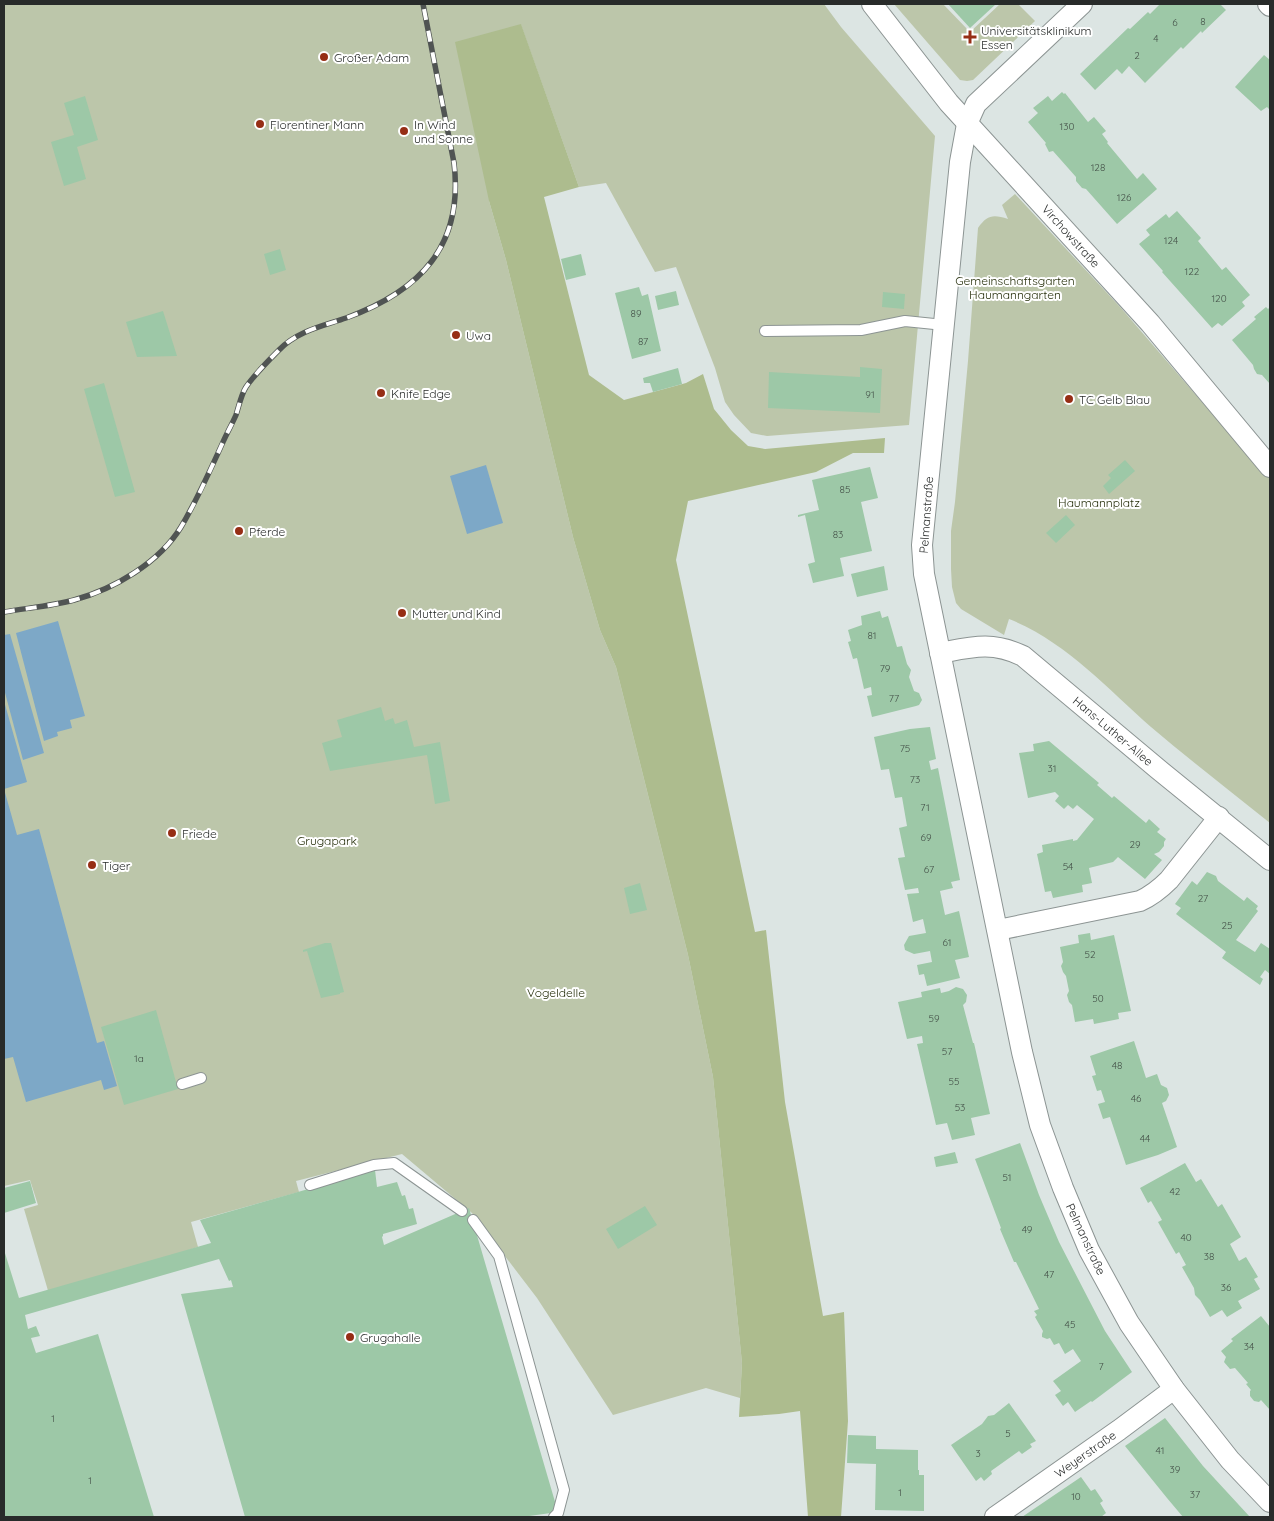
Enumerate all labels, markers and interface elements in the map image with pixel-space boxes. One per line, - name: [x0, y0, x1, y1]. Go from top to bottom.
- house number: 8: [1200, 15, 1206, 28]
- house number: 6: [1172, 16, 1178, 29]
- place label: Universitätsklinikum Essen: [981, 23, 1092, 52]
- marker: Universitätsklinikum Essen: [963, 30, 977, 44]
- house number: 4: [1153, 32, 1159, 45]
- house number: 2: [1134, 49, 1140, 62]
- place label: Großer Adam: [334, 50, 409, 65]
- marker: Großer Adam: [318, 51, 330, 63]
- place label: Florentiner Mann: [270, 117, 364, 132]
- place label: In Wind und Sonne: [414, 117, 473, 146]
- marker: Florentiner Mann: [254, 118, 266, 130]
- house number: 130: [1060, 120, 1074, 133]
- marker: In Wind und Sonne: [398, 125, 410, 137]
- house number: 128: [1091, 161, 1105, 174]
- house number: 126: [1117, 191, 1132, 204]
- street label: Virchowstraße: [1039, 201, 1103, 271]
- house number: 124: [1164, 234, 1178, 247]
- house number: 122: [1185, 265, 1200, 278]
- park label: Gemeinschaftsgarten Haumanngarten: [955, 273, 1075, 302]
- house number: 120: [1211, 292, 1227, 305]
- house number: 89: [631, 307, 642, 320]
- place label: Uwa: [466, 328, 491, 343]
- marker: Uwa: [450, 329, 462, 341]
- house number: 87: [638, 335, 648, 348]
- place label: Knife Edge: [391, 386, 451, 401]
- marker: Knife Edge: [375, 387, 387, 399]
- house number: 91: [865, 388, 875, 401]
- place label: TC Gelb Blau: [1079, 392, 1150, 407]
- marker: TC Gelb Blau: [1063, 393, 1075, 405]
- street label: Pelmanstraße: [916, 476, 936, 554]
- house number: 85: [840, 483, 850, 496]
- park label: Haumannplatz: [1058, 495, 1140, 510]
- place label: Pferde: [249, 524, 286, 539]
- marker: Pferde: [233, 525, 245, 537]
- house number: 83: [833, 528, 843, 541]
- place label: Mutter und Kind: [412, 606, 501, 621]
- marker: Mutter und Kind: [396, 607, 408, 619]
- house number: 81: [867, 629, 877, 642]
- house number: 79: [880, 662, 891, 675]
- house number: 77: [889, 692, 899, 705]
- street label: Hans-Luther-Allee: [1070, 693, 1156, 769]
- house number: 75: [900, 742, 910, 755]
- house number: 31: [1048, 762, 1056, 775]
- house number: 73: [910, 773, 920, 786]
- house number: 71: [920, 801, 930, 814]
- place label: Friede: [182, 826, 217, 841]
- marker: Friede: [166, 827, 178, 839]
- house number: 69: [921, 831, 932, 844]
- park label: Grugapark: [297, 833, 357, 848]
- house number: 29: [1129, 838, 1141, 851]
- place label: Tiger: [102, 858, 131, 873]
- marker: Tiger: [86, 859, 98, 871]
- house number: 54: [1063, 860, 1073, 873]
- house number: 67: [924, 863, 934, 876]
- house number: 27: [1198, 892, 1208, 905]
- house number: 25: [1222, 919, 1233, 932]
- house number: 61: [942, 936, 952, 949]
- house number: 52: [1085, 948, 1096, 961]
- park label: Vogeldelle: [527, 985, 585, 1000]
- house number: 50: [1092, 992, 1104, 1005]
- house number: 59: [928, 1012, 940, 1025]
- house number: 57: [942, 1045, 952, 1058]
- house number: 1a: [134, 1052, 144, 1065]
- house number: 48: [1112, 1059, 1122, 1072]
- house number: 55: [949, 1075, 959, 1088]
- house number: 46: [1131, 1092, 1142, 1105]
- house number: 53: [955, 1101, 965, 1114]
- house number: 44: [1140, 1132, 1150, 1145]
- house number: 51: [1002, 1171, 1012, 1184]
- house number: 42: [1170, 1185, 1181, 1198]
- street label: Pelmanstraße: [1063, 1201, 1109, 1277]
- house number: 49: [1022, 1223, 1033, 1236]
- house number: 40: [1180, 1231, 1192, 1244]
- house number: 38: [1204, 1250, 1214, 1263]
- house number: 47: [1044, 1268, 1054, 1281]
- house number: 36: [1221, 1281, 1232, 1294]
- house number: 45: [1065, 1318, 1075, 1331]
- place label: Grugahalle: [360, 1330, 421, 1345]
- marker: Grugahalle: [344, 1331, 356, 1343]
- house number: 34: [1244, 1340, 1254, 1353]
- house number: 7: [1098, 1360, 1104, 1373]
- house number: 1: [51, 1412, 55, 1425]
- house number: 5: [1005, 1427, 1011, 1440]
- street label: Weyerstraße: [1051, 1427, 1119, 1481]
- house number: 41: [1156, 1444, 1164, 1457]
- house number: 3: [975, 1447, 981, 1460]
- house number: 39: [1170, 1463, 1181, 1476]
- house number: 1: [88, 1474, 92, 1487]
- house number: 1: [898, 1486, 902, 1499]
- house number: 37: [1190, 1488, 1200, 1501]
- house number: 10: [1071, 1490, 1081, 1503]

